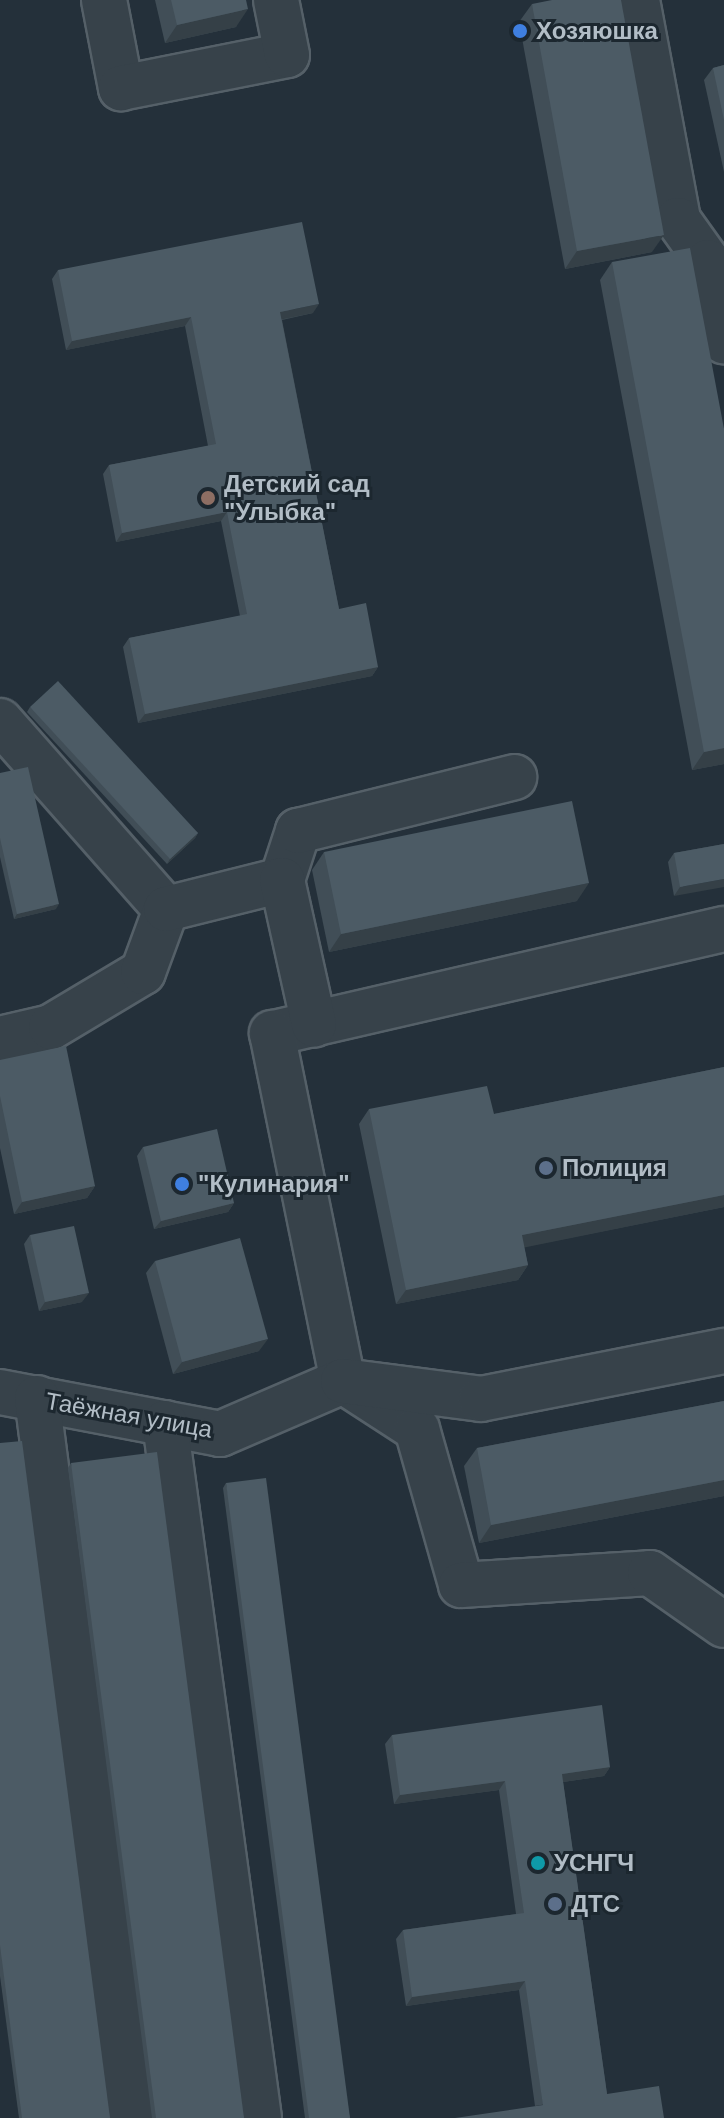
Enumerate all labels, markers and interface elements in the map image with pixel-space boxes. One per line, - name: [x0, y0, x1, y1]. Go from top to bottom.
- place label: Хозяюшка: [536, 17, 658, 45]
- marker: Хозяюшка: [511, 22, 529, 40]
- place label: Детский сад "Улыбка": [224, 470, 370, 526]
- marker: Детский сад "Улыбка": [199, 489, 217, 507]
- place label: Полиция: [562, 1154, 667, 1182]
- marker: Полиция: [537, 1159, 555, 1177]
- place label: "Кулинария": [198, 1170, 350, 1198]
- marker: "Кулинария": [173, 1175, 191, 1193]
- street label: Таёжная улица: [43, 1386, 215, 1444]
- place label: УСНГЧ: [554, 1849, 634, 1877]
- marker: УСНГЧ: [529, 1854, 547, 1872]
- place label: ДТС: [571, 1890, 620, 1918]
- marker: ДТС: [546, 1895, 564, 1913]

